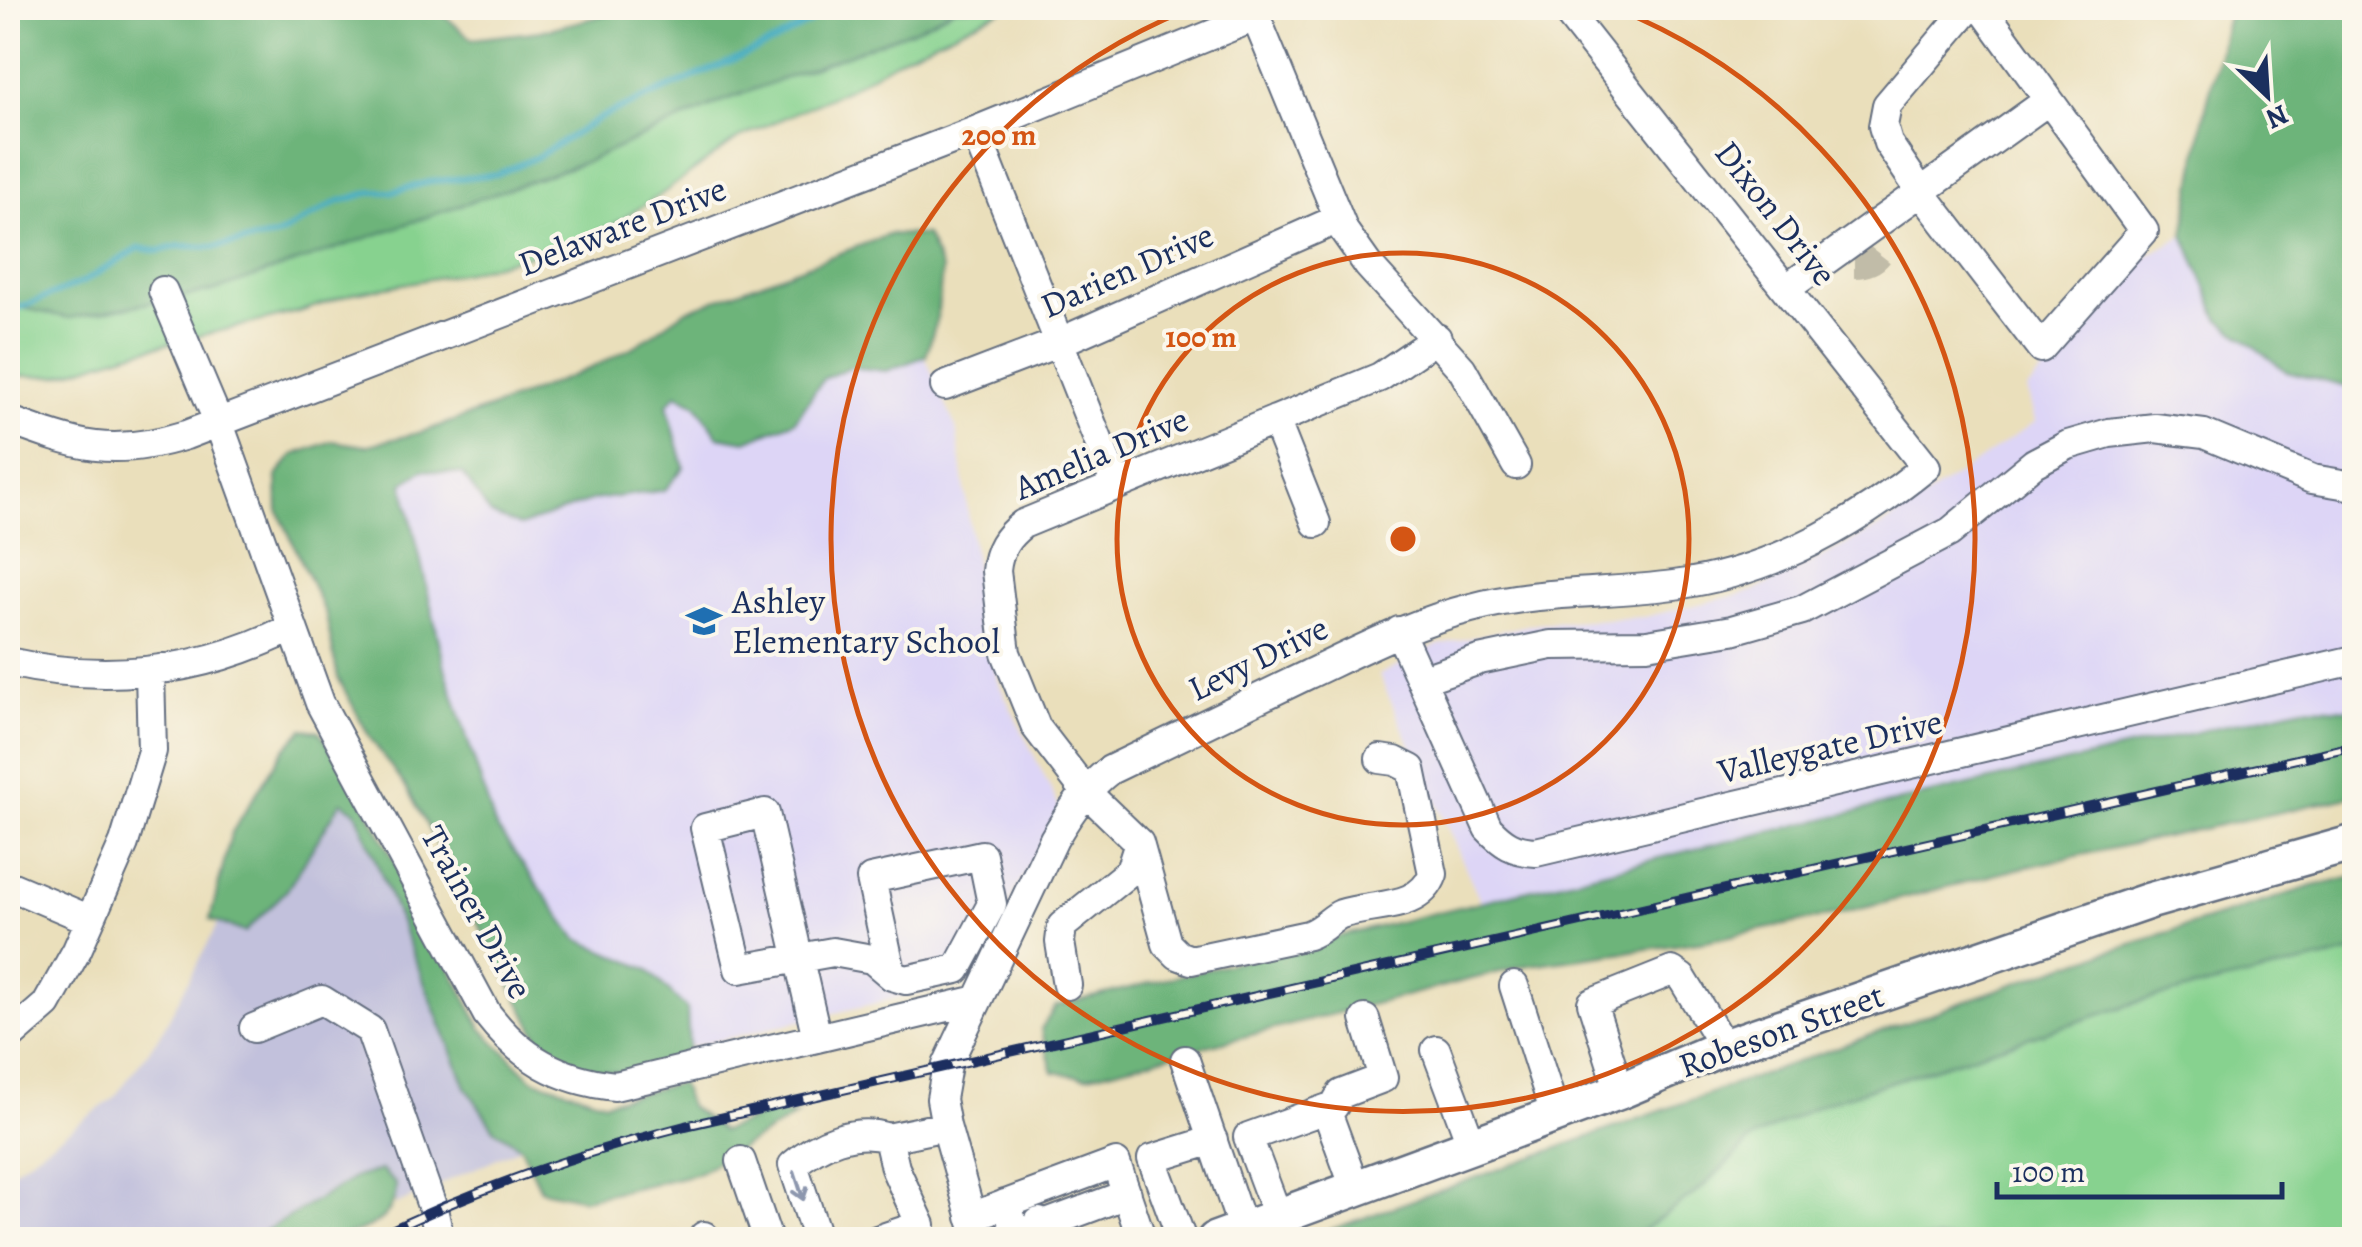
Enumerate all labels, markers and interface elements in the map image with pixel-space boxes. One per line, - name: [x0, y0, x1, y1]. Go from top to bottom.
- north arrow: [2217, 45, 2317, 145]
- text: N: [2260, 95, 2294, 138]
- text: 200 m: [961, 115, 1037, 155]
- street label: Dixon Drive: [1704, 130, 1848, 296]
- street label: Delaware Drive: [511, 164, 733, 288]
- street label: Darien Drive: [1033, 211, 1221, 329]
- text: 100 m: [1165, 317, 1237, 357]
- street label: Amelia Drive: [1006, 395, 1195, 512]
- centre of rings: [1385, 521, 1421, 557]
- place label: Ashley Elementary School: [731, 577, 1000, 665]
- school or university icon: Ashley Elementary School: [685, 602, 723, 640]
- street label: Levy Drive: [1180, 604, 1336, 712]
- street label: Valleygate Drive: [1712, 697, 1947, 795]
- street label: Trainer Drive: [410, 817, 544, 1007]
- street label: Robeson Street: [1672, 971, 1890, 1089]
- scale bar: [1997, 1137, 2282, 1199]
- text: 100 m: [2012, 1152, 2085, 1192]
- one-way arrow: [792, 1170, 810, 1202]

